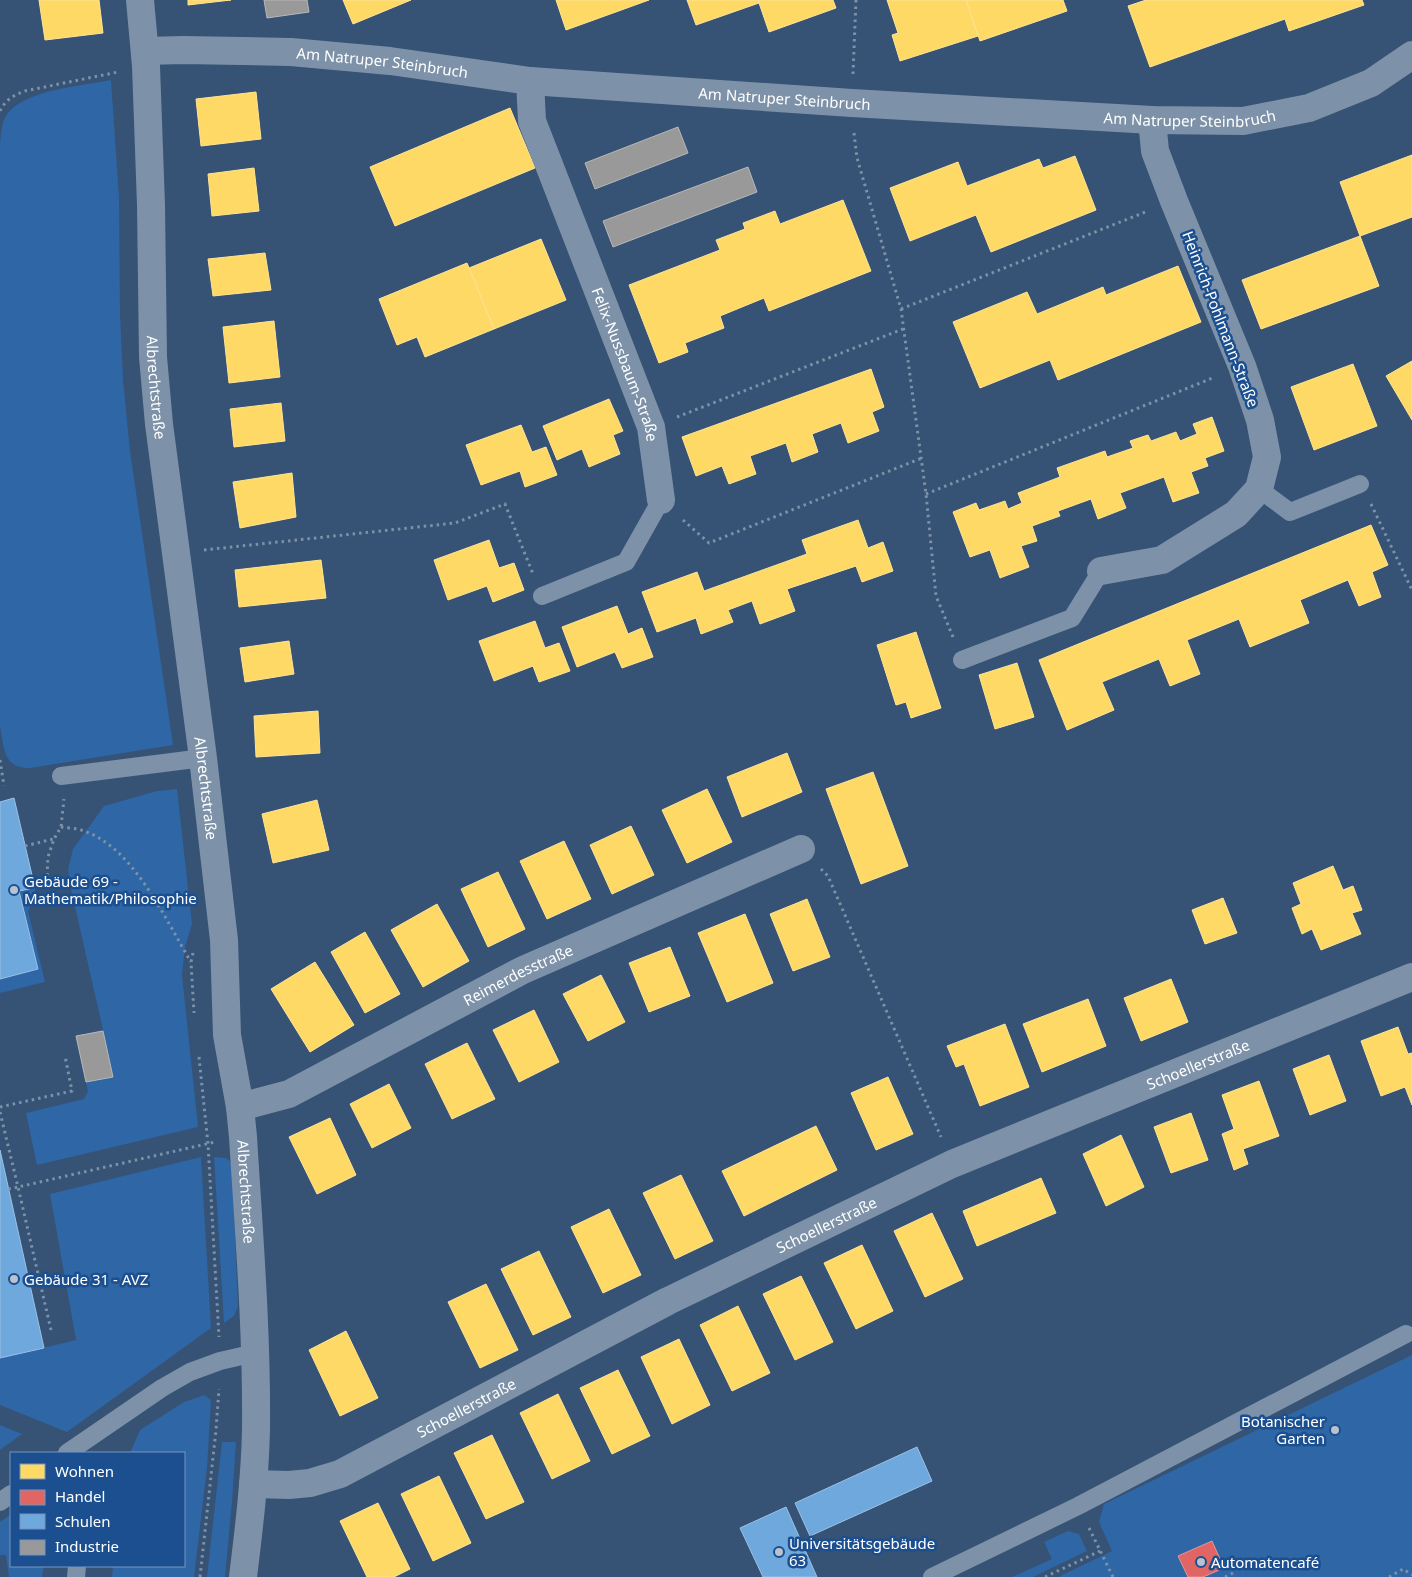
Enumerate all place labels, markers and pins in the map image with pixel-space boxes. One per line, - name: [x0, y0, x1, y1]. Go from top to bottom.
- place label: Gebäude 69 - Mathematik/Philosophie: [24, 871, 197, 908]
- marker: Gebäude 69 - Mathematik/Philosophie: [8, 884, 20, 896]
- place label: Gebäude 31 - AVZ: [24, 1269, 148, 1289]
- marker: Gebäude 31 - AVZ: [8, 1273, 20, 1285]
- place label: Botanischer Garten: [1241, 1411, 1325, 1448]
- marker: Botanischer Garten: [1329, 1424, 1341, 1436]
- place label: Universitätsgebäude 63: [789, 1533, 935, 1570]
- marker: Universitätsgebäude 63: [773, 1546, 785, 1558]
- place label: Automatencafé: [1211, 1552, 1319, 1572]
- marker: Automatencafé: [1195, 1556, 1207, 1568]

